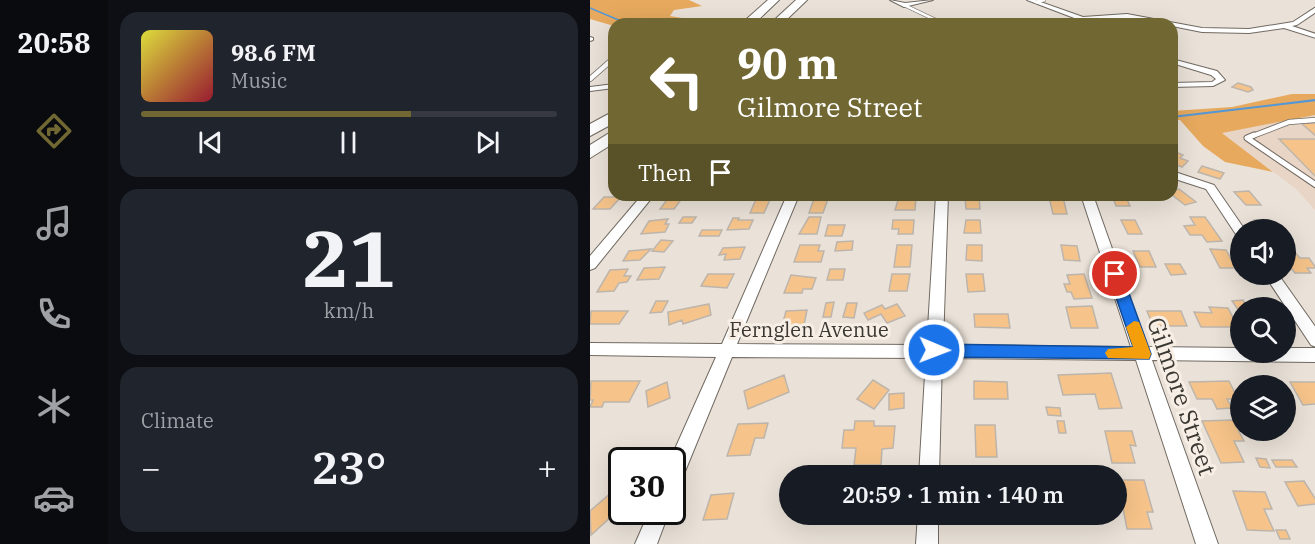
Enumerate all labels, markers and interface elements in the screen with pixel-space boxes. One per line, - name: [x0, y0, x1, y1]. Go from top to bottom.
- text: 20:58: [18, 25, 90, 60]
- text: 90 m: [737, 36, 838, 91]
- text: 98.6 FM: [231, 38, 316, 67]
- icon: left: [638, 42, 716, 120]
- text: Music: [231, 67, 287, 94]
- text: Gilmore Street: [737, 89, 923, 124]
- icon: directions: [33, 110, 75, 152]
- icon: previous: [194, 126, 227, 159]
- icon: pause: [332, 126, 365, 159]
- icon: next: [471, 126, 504, 159]
- icon: arrive: [704, 156, 737, 189]
- text: Then: [638, 158, 692, 187]
- icon: music: [33, 202, 75, 244]
- text: 21: [302, 207, 396, 308]
- map controls: [1230, 219, 1296, 441]
- button: sound: [1230, 219, 1296, 285]
- pin: [1089, 248, 1140, 299]
- icon: arrive: [1098, 257, 1131, 290]
- icon: phone: [33, 293, 75, 335]
- text: km/h: [324, 297, 374, 324]
- button: search: [1230, 297, 1296, 363]
- street label: Gilmore Street: [1140, 313, 1224, 479]
- street label: Fernglen Avenue: [729, 316, 889, 343]
- position arrow: [902, 318, 966, 382]
- button: layers: [1230, 375, 1296, 441]
- icon: climate: [33, 385, 75, 427]
- text: Climate: [141, 407, 214, 434]
- text: 23°: [311, 438, 387, 496]
- text: −: [141, 446, 161, 489]
- text: +: [537, 446, 557, 489]
- speed limit sign: 30: [608, 447, 686, 525]
- icon: car: [33, 477, 75, 519]
- text: 20:59 · 1 min · 140 m: [842, 480, 1064, 509]

